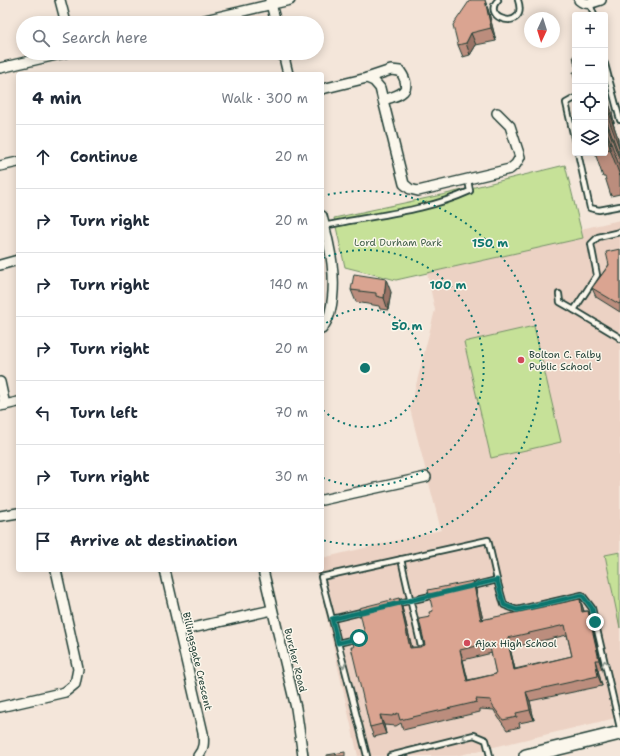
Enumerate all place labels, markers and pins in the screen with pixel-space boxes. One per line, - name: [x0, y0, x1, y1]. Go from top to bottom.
- place label: Bolton C. Falby Public School: [529, 348, 601, 373]
- marker: Bolton C. Falby Public School: [516, 355, 526, 365]
- centre of rings: [358, 361, 372, 375]
- place label: Ajax High School: [475, 637, 557, 650]
- marker: Ajax High School: [462, 638, 472, 648]

